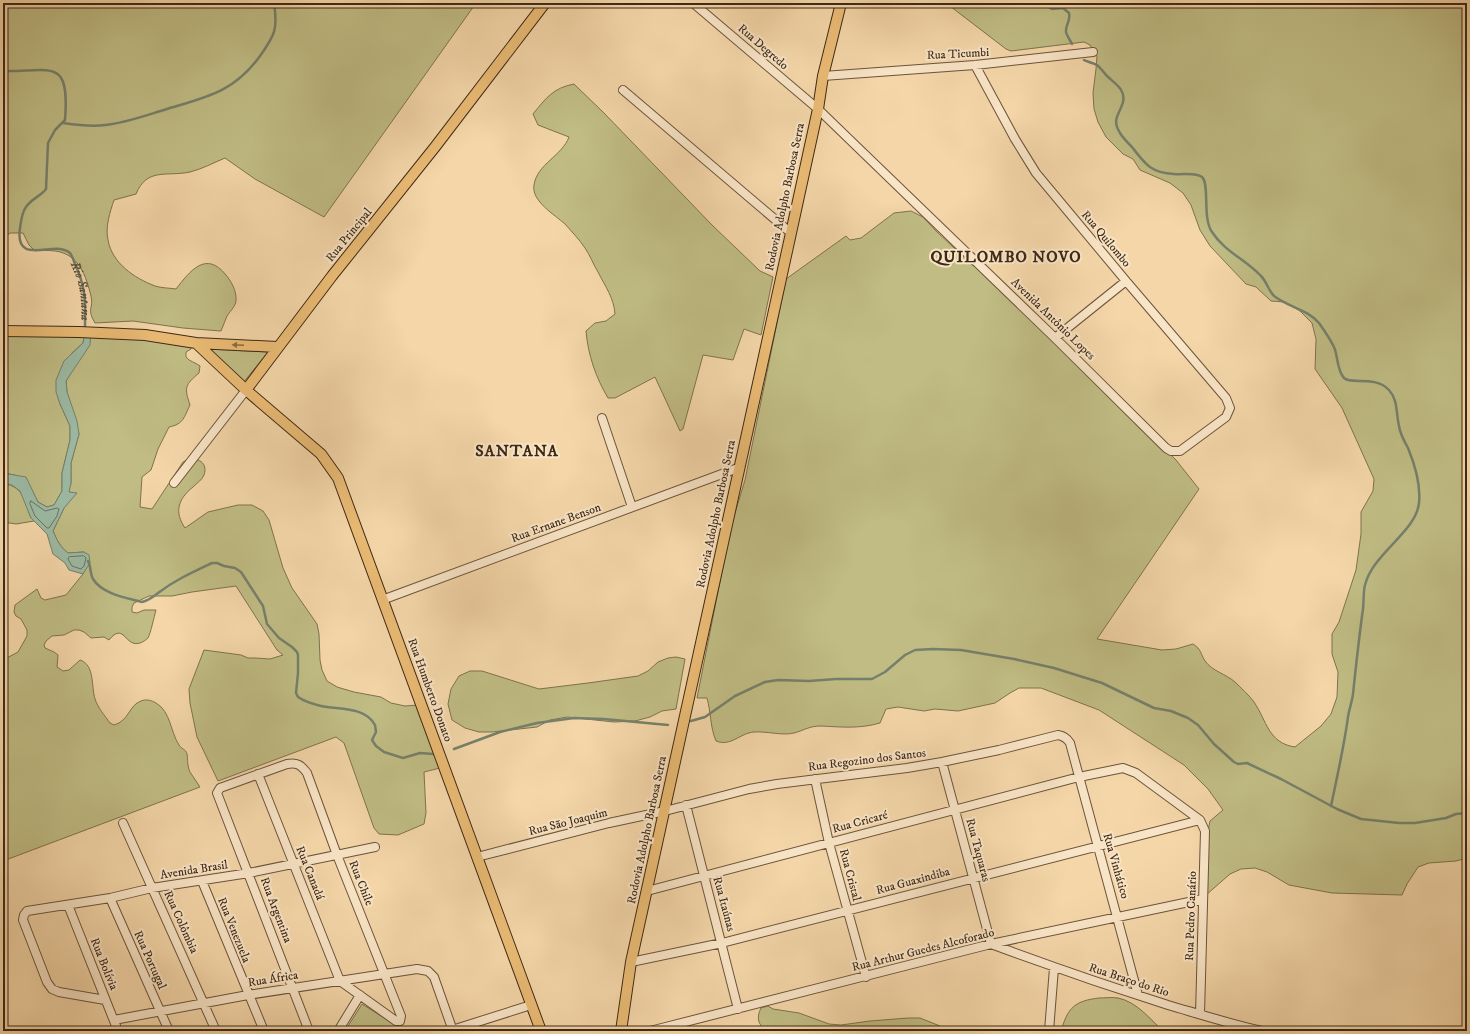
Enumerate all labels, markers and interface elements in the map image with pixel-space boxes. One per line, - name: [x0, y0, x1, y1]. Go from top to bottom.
- street label: Rua Degredo: [735, 21, 792, 73]
- street label: Rua Ticumbi: [927, 45, 989, 63]
- street label: Rodovia Adolpho Barbosa Serra: [762, 121, 808, 272]
- street label: Rua Principal: [323, 205, 376, 265]
- street label: Rua Quilombo: [1078, 208, 1134, 270]
- district label: QUILOMBO NOVO: [930, 247, 1082, 267]
- water label: Rio Santana: [66, 258, 93, 321]
- street label: Avenida Antônio Lopes: [1008, 275, 1098, 363]
- one-way arrow: [232, 342, 245, 348]
- street label: Rodovia Adolpho Barbosa Serra: [693, 438, 739, 589]
- district label: SANTANA: [475, 441, 559, 461]
- street label: Rua Ernane Benson: [509, 500, 604, 546]
- street label: Rua Humberto Donato: [404, 636, 456, 744]
- street label: Rua Regozino dos Santos: [807, 745, 927, 775]
- street label: Rodovia Adolpho Barbosa Serra: [624, 754, 670, 905]
- street label: Rua São Joaquim: [527, 805, 609, 839]
- street label: Rua Cricaré: [831, 807, 889, 837]
- street label: Rua Taquaras: [962, 817, 994, 883]
- street label: Rua Vinhático: [1099, 831, 1133, 901]
- street label: Rua Canadá: [292, 844, 328, 903]
- street label: Rua Cristal: [836, 847, 864, 903]
- street label: Avenida Brasil: [159, 857, 229, 883]
- street label: Rua Chile: [345, 858, 377, 908]
- street label: Rua Guaxindiba: [874, 864, 952, 898]
- street label: Rua Pedro Canário: [1182, 871, 1200, 961]
- street label: Rua Argentina: [257, 875, 296, 946]
- street label: Rua Itaúnas: [709, 875, 739, 933]
- street label: Rua Colômbia: [160, 888, 202, 957]
- street label: Rua Venezuela: [214, 895, 254, 966]
- street label: Rua Arthur Guedes Alcoforado: [850, 925, 996, 975]
- street label: Rua Portugal: [130, 928, 170, 992]
- street label: Rua Bolívia: [87, 936, 122, 993]
- street label: Rua Braço do Rio: [1087, 960, 1171, 1000]
- street label: Rua África: [247, 967, 300, 990]

